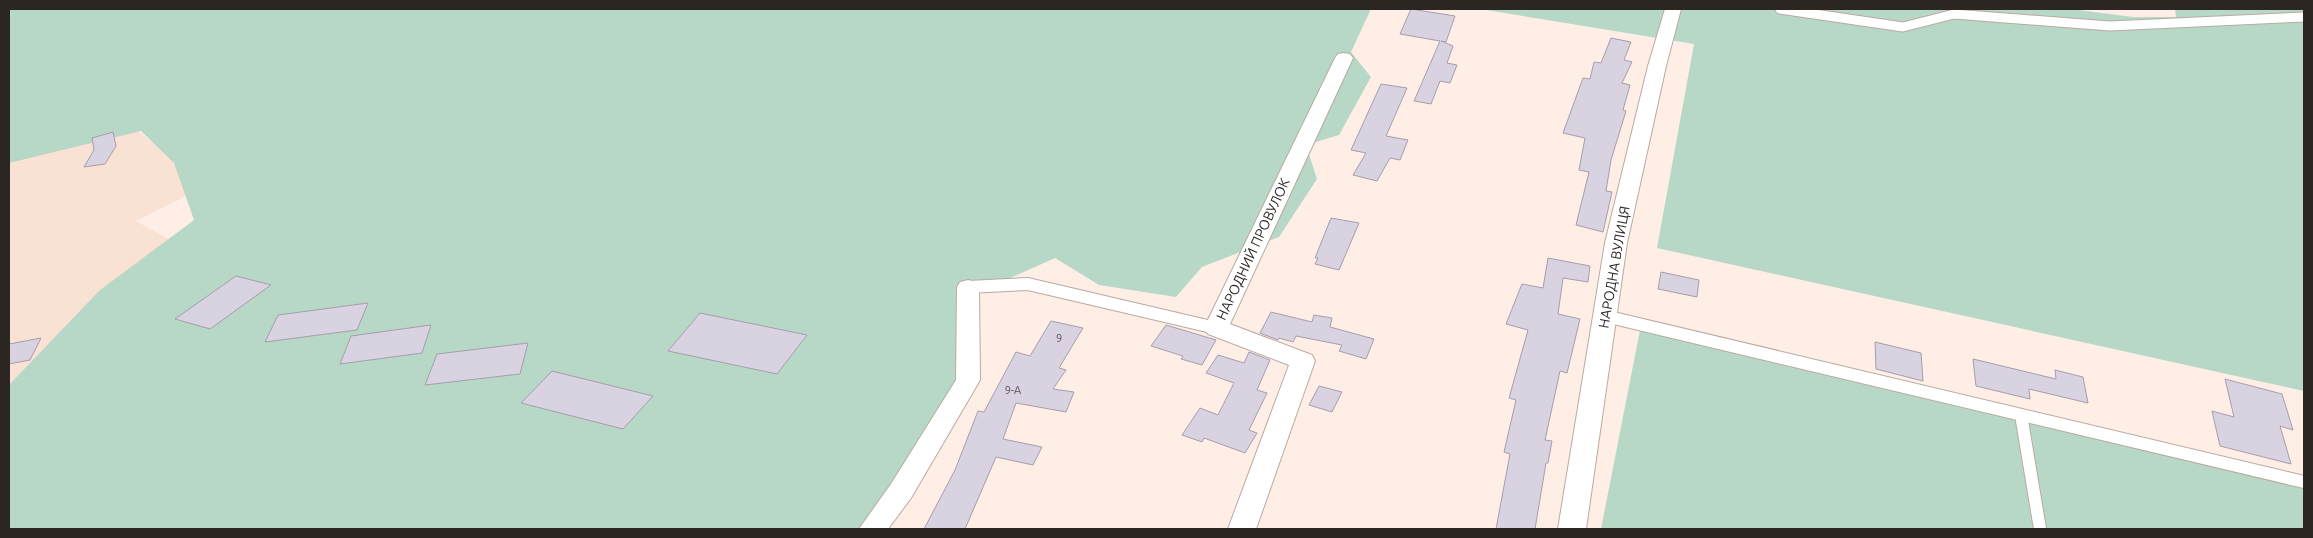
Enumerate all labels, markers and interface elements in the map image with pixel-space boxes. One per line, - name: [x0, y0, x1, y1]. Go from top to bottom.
- street label: НАРОДНИЙ ПРОВУЛОК: [1212, 175, 1293, 322]
- street label: НАРОДНА ВУЛИЦЯ: [1595, 205, 1633, 329]
- house number: 9: [1056, 332, 1062, 344]
- house number: 9-А: [1005, 384, 1022, 396]

